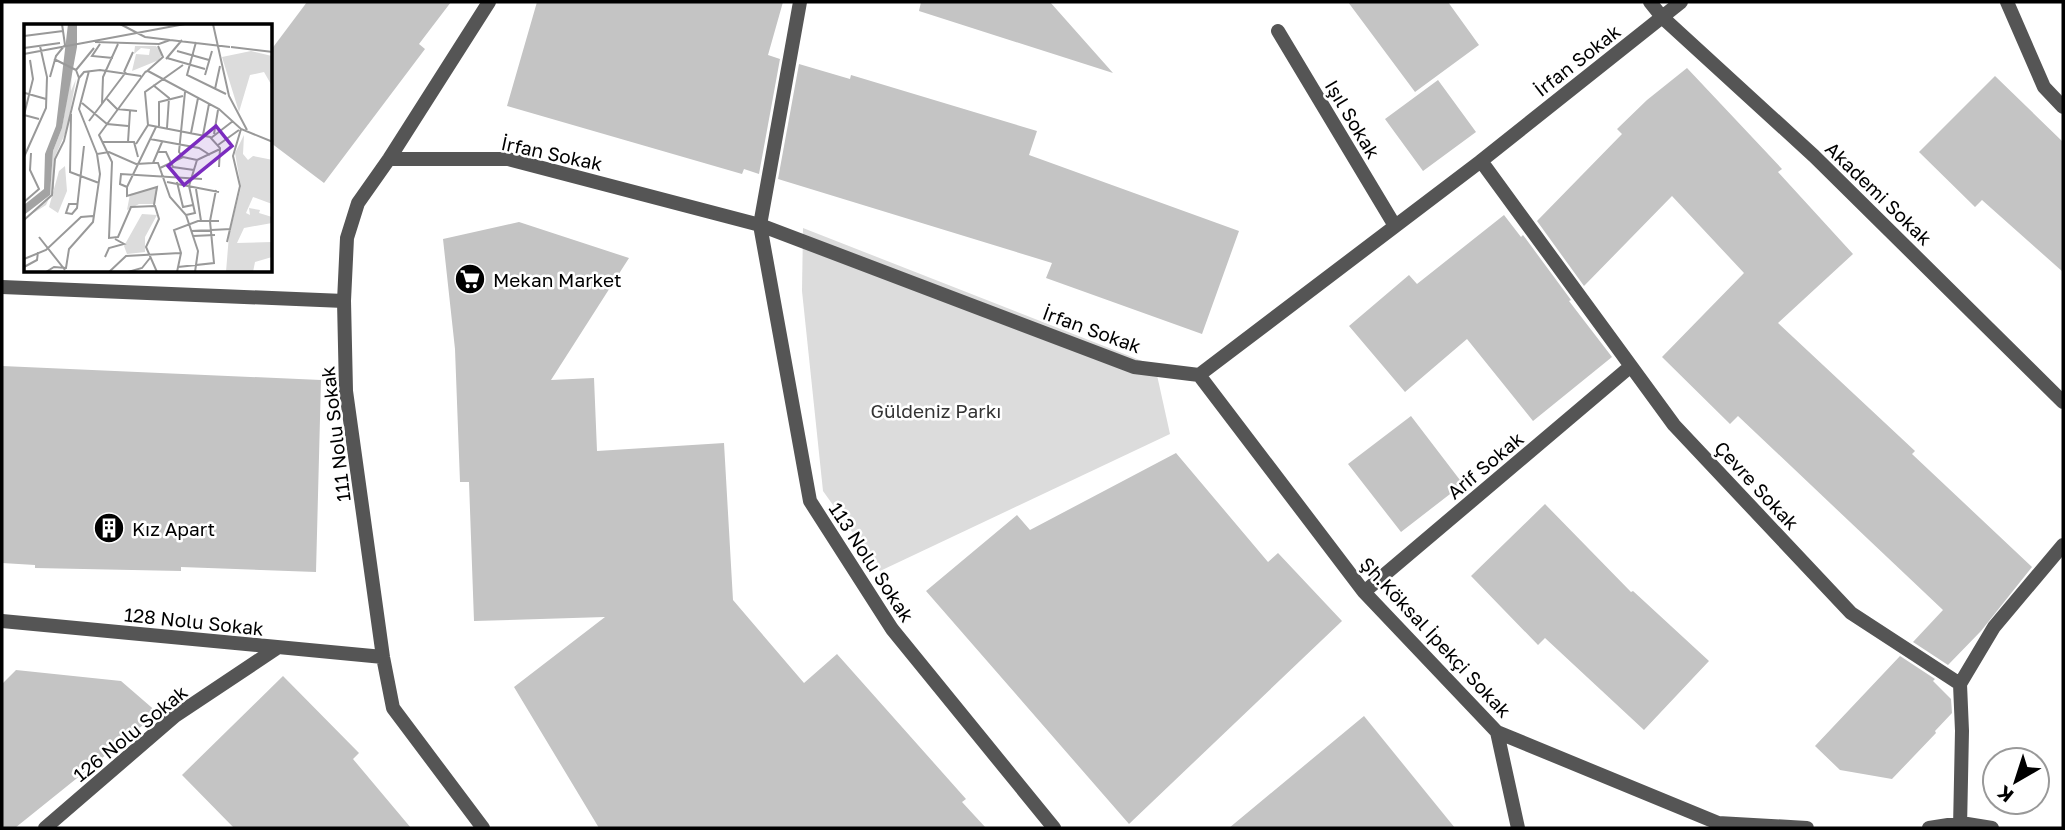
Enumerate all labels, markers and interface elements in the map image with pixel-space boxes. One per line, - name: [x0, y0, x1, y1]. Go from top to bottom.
- street label: İrfan Sokak: [1529, 19, 1625, 101]
- inset map: [24, 24, 273, 273]
- street label: Işıl Sokak: [1321, 76, 1386, 163]
- street label: İrfan Sokak: [499, 131, 605, 175]
- street label: Akademi Sokak: [1821, 136, 1937, 250]
- supermarket icon: Mekan Market: [453, 262, 487, 296]
- place label: Mekan Market: [493, 268, 622, 291]
- street label: İrfan Sokak: [1040, 301, 1145, 358]
- street label: 111 Nolu Sokak: [315, 365, 355, 503]
- park label: Güldeniz Parkı: [871, 399, 1001, 422]
- street label: Arif Sokak: [1442, 426, 1528, 504]
- street label: Çevre Sokak: [1710, 436, 1804, 534]
- street label: 113 Nolu Sokak: [825, 498, 919, 626]
- building icon: Kız Apart: [92, 511, 126, 545]
- place label: Kız Apart: [132, 517, 215, 540]
- street label: Şh.Köksal İpekçi Sokak: [1356, 552, 1516, 722]
- street label: 128 Nolu Sokak: [123, 602, 265, 640]
- street label: 126 Nolu Sokak: [68, 680, 192, 786]
- north arrow: [1981, 746, 2051, 816]
- text: K: [1992, 781, 2018, 808]

